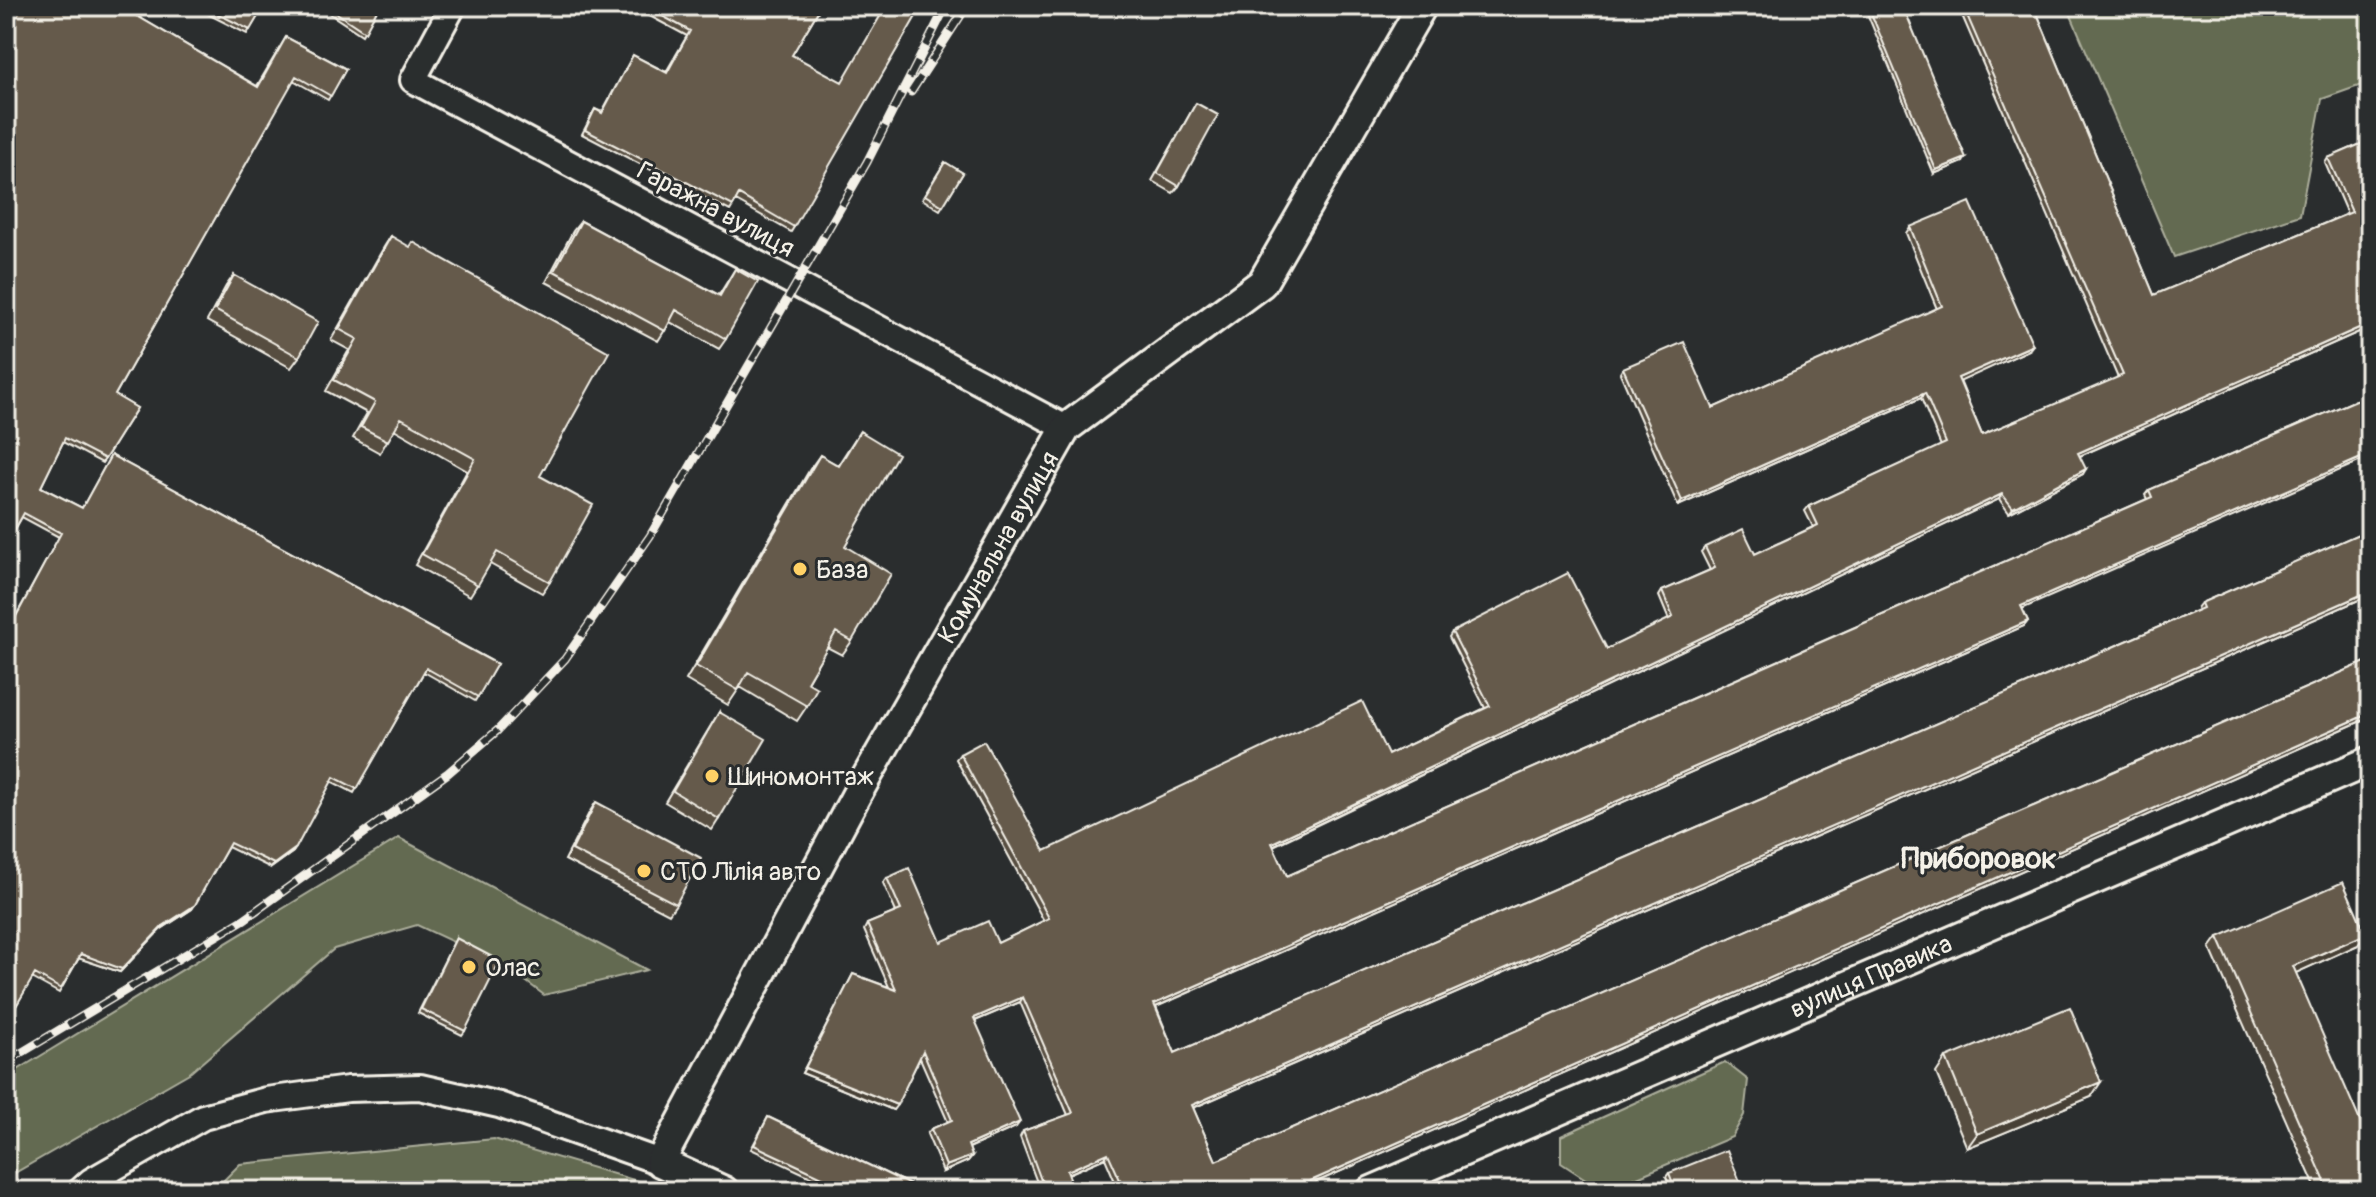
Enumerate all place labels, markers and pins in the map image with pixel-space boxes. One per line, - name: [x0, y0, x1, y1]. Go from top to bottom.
- place label: База: [816, 554, 868, 586]
- marker: База: [791, 560, 809, 578]
- place label: Шиномонтаж: [728, 761, 874, 793]
- marker: Шиномонтаж: [703, 767, 721, 785]
- place label: СТО Лілія авто: [660, 856, 821, 888]
- marker: СТО Лілія авто: [635, 862, 653, 880]
- place label: Олас: [485, 952, 540, 984]
- marker: Олас: [460, 958, 478, 976]

